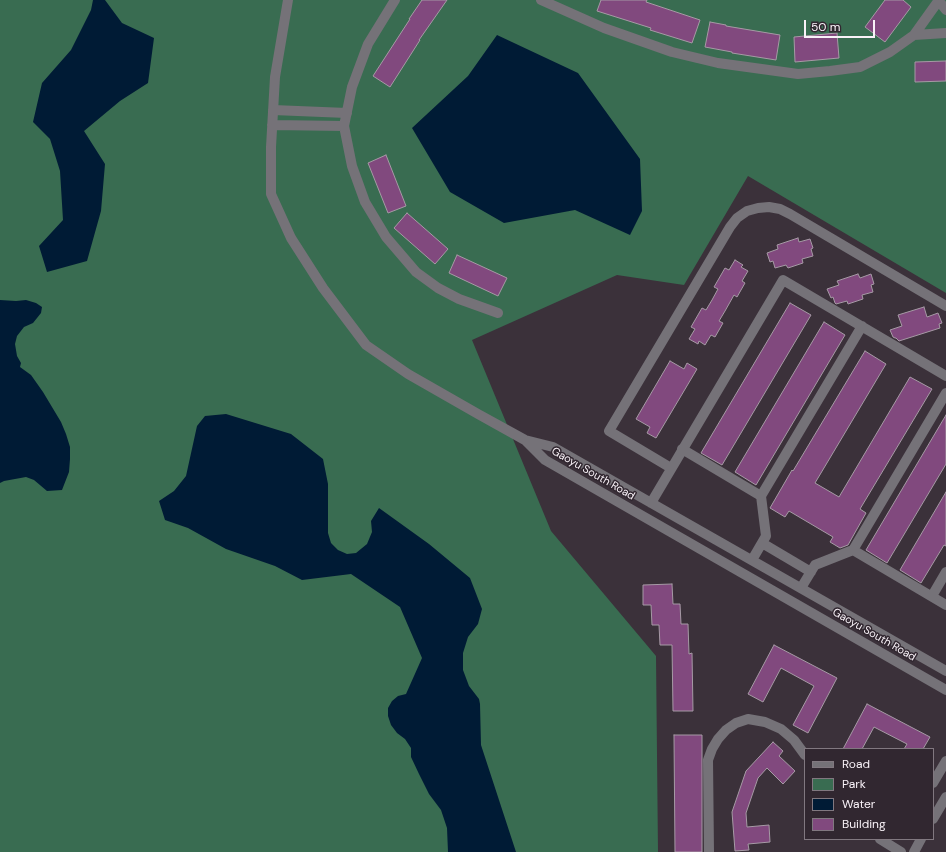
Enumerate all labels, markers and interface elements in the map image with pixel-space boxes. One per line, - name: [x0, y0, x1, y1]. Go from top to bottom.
- scale bar: [806, 12, 877, 38]
- text: 50 m: [811, 19, 840, 35]
- street label: Gaoyu South Road: [549, 445, 637, 503]
- street label: Gaoyu South Road: [830, 606, 918, 664]
- legend: [804, 748, 934, 840]
- text: Road: [842, 756, 870, 772]
- text: Park: [842, 776, 866, 792]
- text: Water: [842, 796, 875, 812]
- text: Building: [842, 816, 886, 832]

